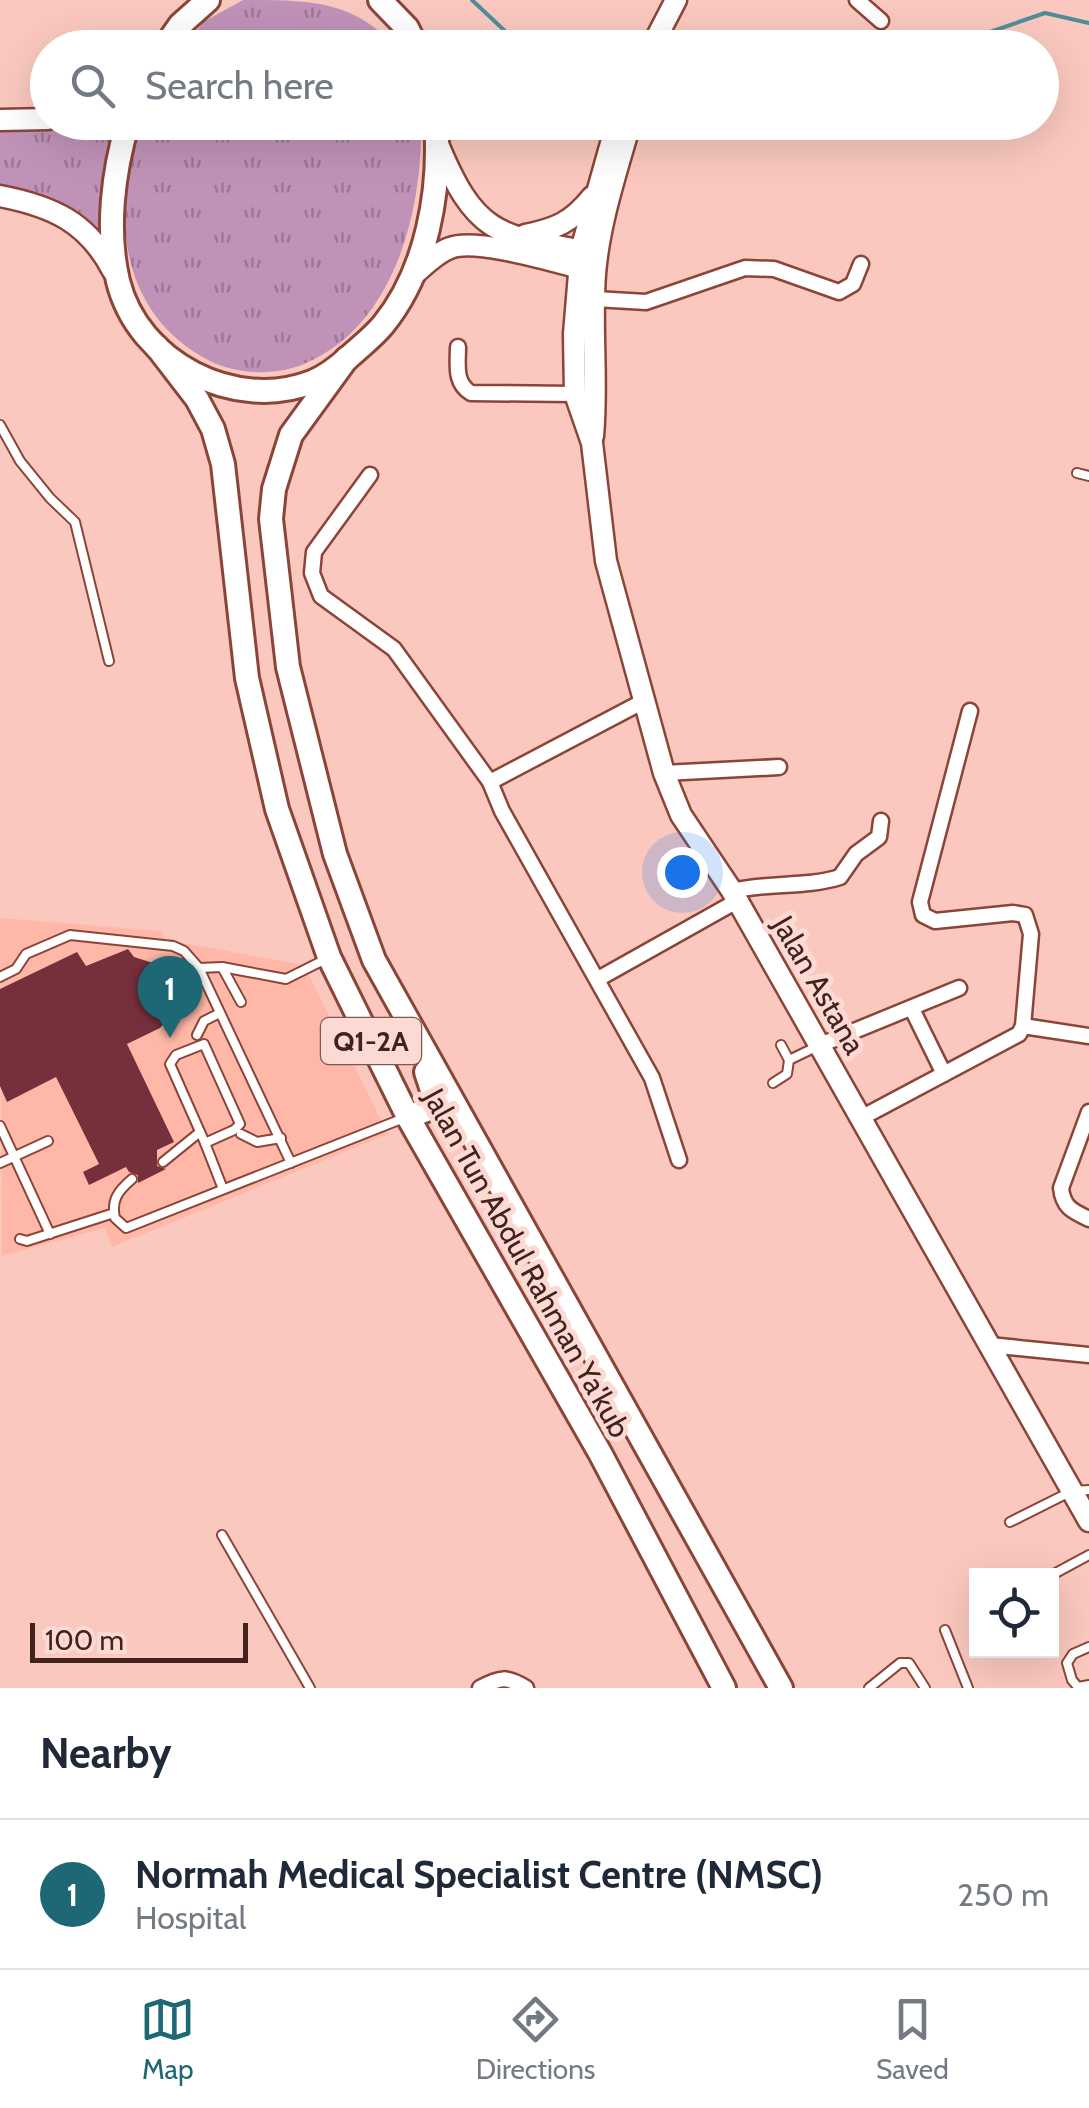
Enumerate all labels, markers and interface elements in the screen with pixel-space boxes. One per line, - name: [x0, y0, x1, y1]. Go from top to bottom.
- search box: [30, 30, 1059, 140]
- icon: search: [65, 58, 120, 113]
- text: Search here: [145, 62, 334, 109]
- your location: [657, 847, 708, 898]
- street label: Jalan Astana: [764, 908, 874, 1061]
- pin: 1: [138, 956, 202, 1038]
- road number: Q1-2A: [321, 1018, 421, 1064]
- street label: Jalan Tun Abdul Rahman Ya'kub: [415, 1081, 639, 1444]
- map controls: [969, 1568, 1059, 1658]
- button: locate: [969, 1568, 1059, 1658]
- scale bar: [30, 1618, 248, 1662]
- text: 100 m: [45, 1623, 124, 1657]
- text: Nearby: [40, 1727, 172, 1779]
- text: Normah Medical Specialist Centre (NMSC): [135, 1851, 823, 1898]
- text: 1: [67, 1875, 78, 1914]
- text: 250 m: [957, 1875, 1049, 1914]
- text: Hospital: [135, 1898, 246, 1937]
- tab: Map: [140, 1992, 195, 2086]
- tab: Directions: [476, 1992, 595, 2086]
- tab: Saved: [876, 1992, 949, 2086]

